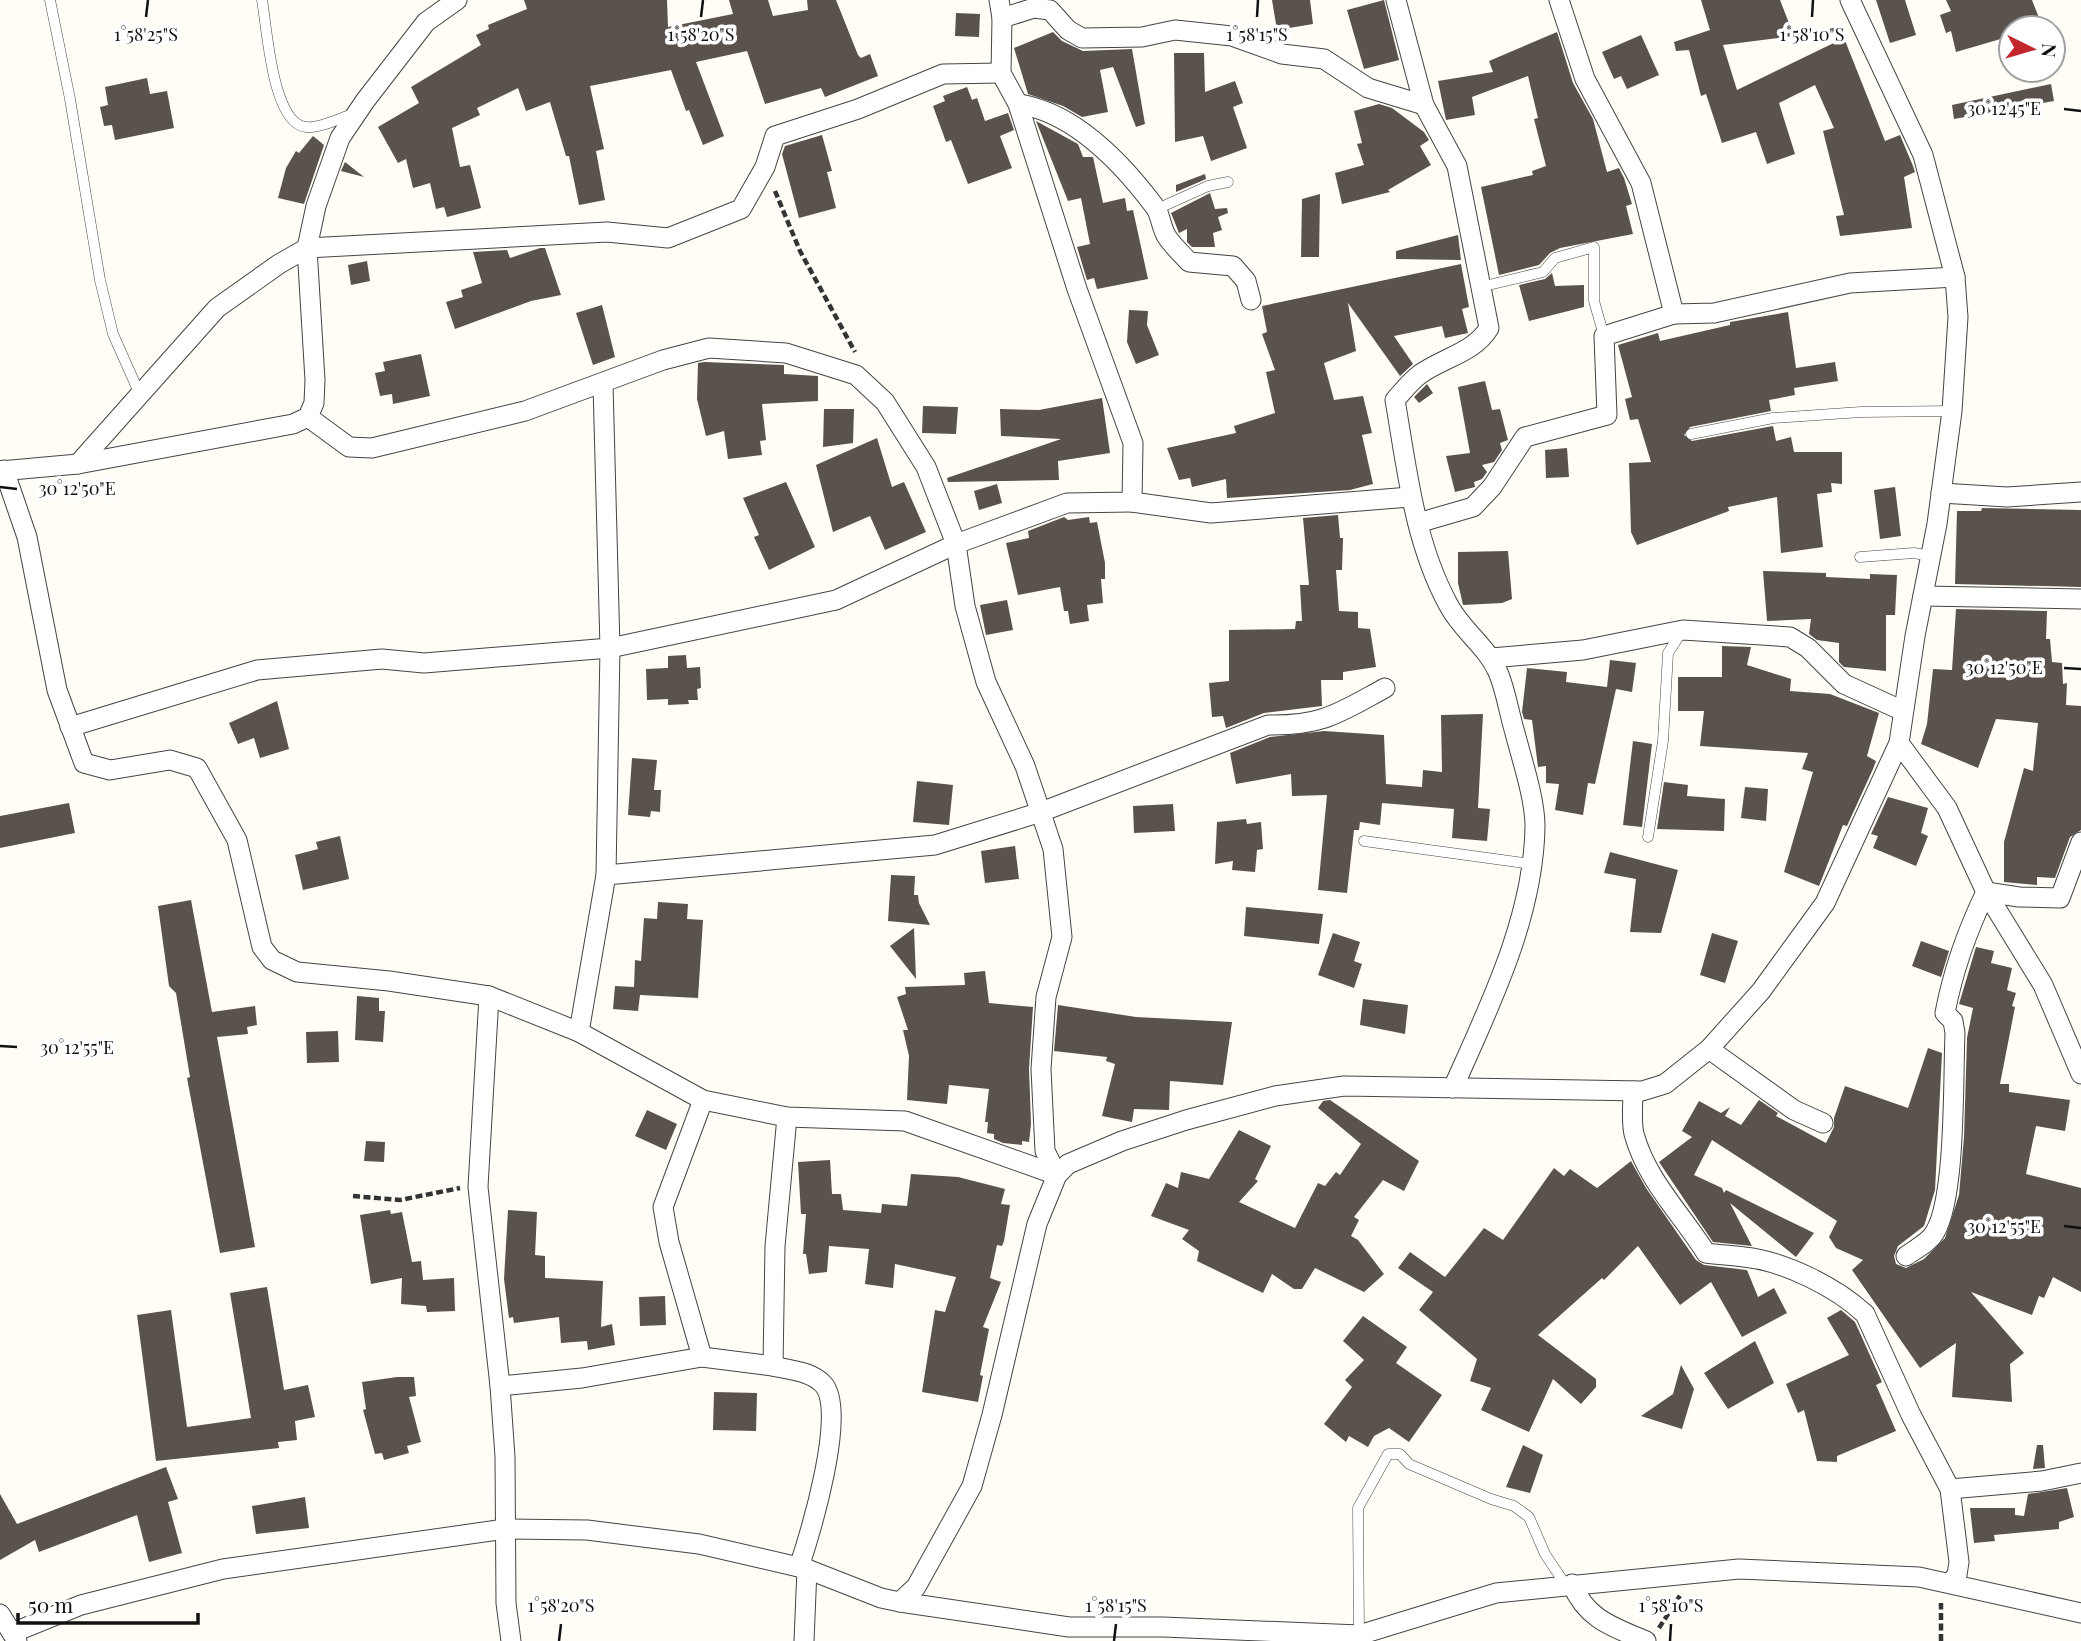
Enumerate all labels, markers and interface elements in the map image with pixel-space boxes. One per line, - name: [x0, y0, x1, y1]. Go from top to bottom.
- north arrow: [1997, 14, 2067, 84]
- text: 1°58'25"S: [114, 22, 178, 46]
- text: 1°58'20"S: [668, 22, 734, 46]
- text: 1°58'15"S: [1226, 22, 1288, 46]
- text: 1°58'10"S: [1780, 22, 1844, 46]
- text: N: [2036, 43, 2063, 59]
- text: 30°12'45"E: [1967, 96, 2041, 120]
- text: 30°12'50"E: [38, 476, 116, 500]
- text: 30°12'50"E: [1965, 655, 2043, 679]
- text: 30°12'55"E: [40, 1035, 114, 1059]
- text: 30°12'55"E: [1967, 1214, 2041, 1238]
- scale bar: [18, 1582, 198, 1626]
- text: 50 m: [28, 1590, 74, 1618]
- text: 1°58'20"S: [528, 1593, 594, 1617]
- text: 1°58'15"S: [1085, 1593, 1147, 1617]
- text: 1°58'10"S: [1639, 1593, 1703, 1617]

